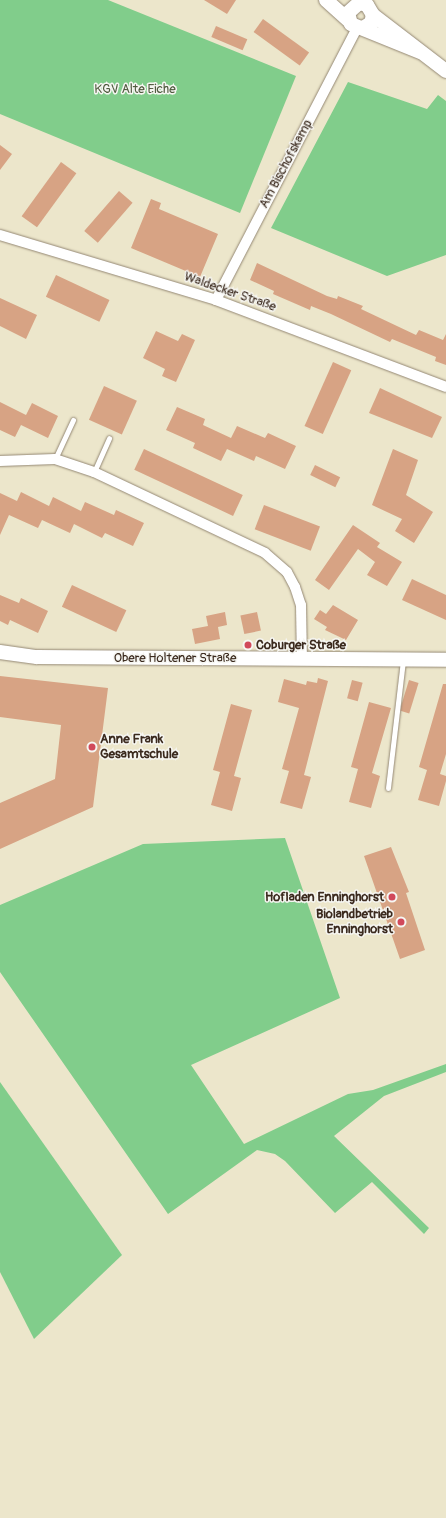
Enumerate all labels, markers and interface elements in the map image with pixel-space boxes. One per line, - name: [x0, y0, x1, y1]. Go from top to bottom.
- park label: KGV Alte Eiche: [94, 81, 176, 97]
- street label: Am Bischofskamp: [256, 117, 316, 211]
- street label: Waldecker Straße: [182, 269, 278, 315]
- place label: Coburger Straße: [256, 637, 346, 653]
- marker: Coburger Straße: [243, 640, 253, 650]
- street label: Obere Holtener Straße: [114, 650, 236, 666]
- place label: Anne Frank Gesamtschule: [100, 732, 178, 763]
- marker: Anne Frank Gesamtschule: [87, 742, 97, 752]
- place label: Hofladen Enninghorst: [265, 889, 384, 905]
- marker: Hofladen Enninghorst: [387, 892, 397, 902]
- place label: Biolandbetrieb Enninghorst: [316, 907, 393, 938]
- marker: Biolandbetrieb Enninghorst: [396, 917, 406, 927]

